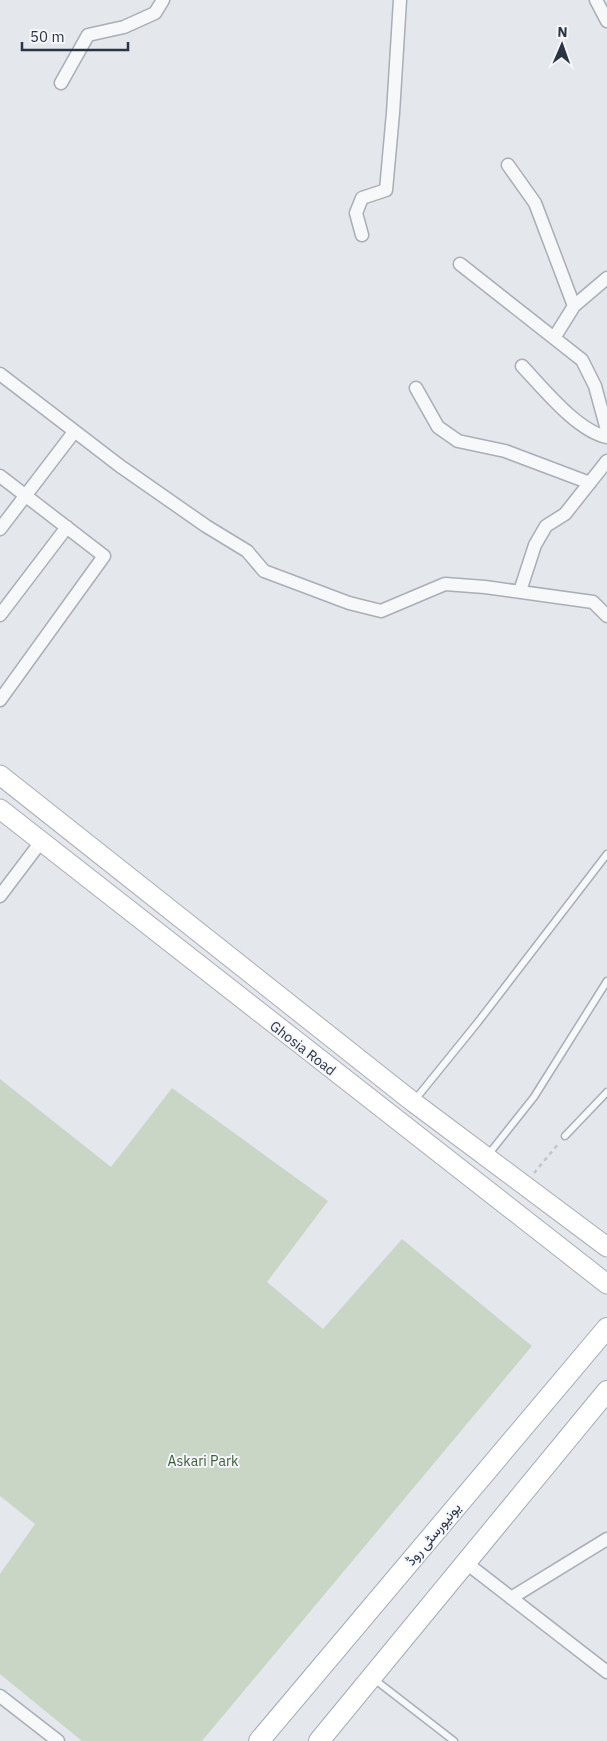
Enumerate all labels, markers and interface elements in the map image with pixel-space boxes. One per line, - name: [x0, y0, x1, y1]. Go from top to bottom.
- scale bar: [22, 20, 129, 52]
- north arrow: [537, 20, 587, 70]
- text: N: [557, 23, 568, 41]
- text: 50 m: [30, 27, 65, 46]
- street label: Ghosia Road: [266, 1017, 340, 1079]
- park label: Askari Park: [168, 1452, 239, 1470]
- street label: یونیورسٹی روڈ: [401, 1499, 465, 1569]

